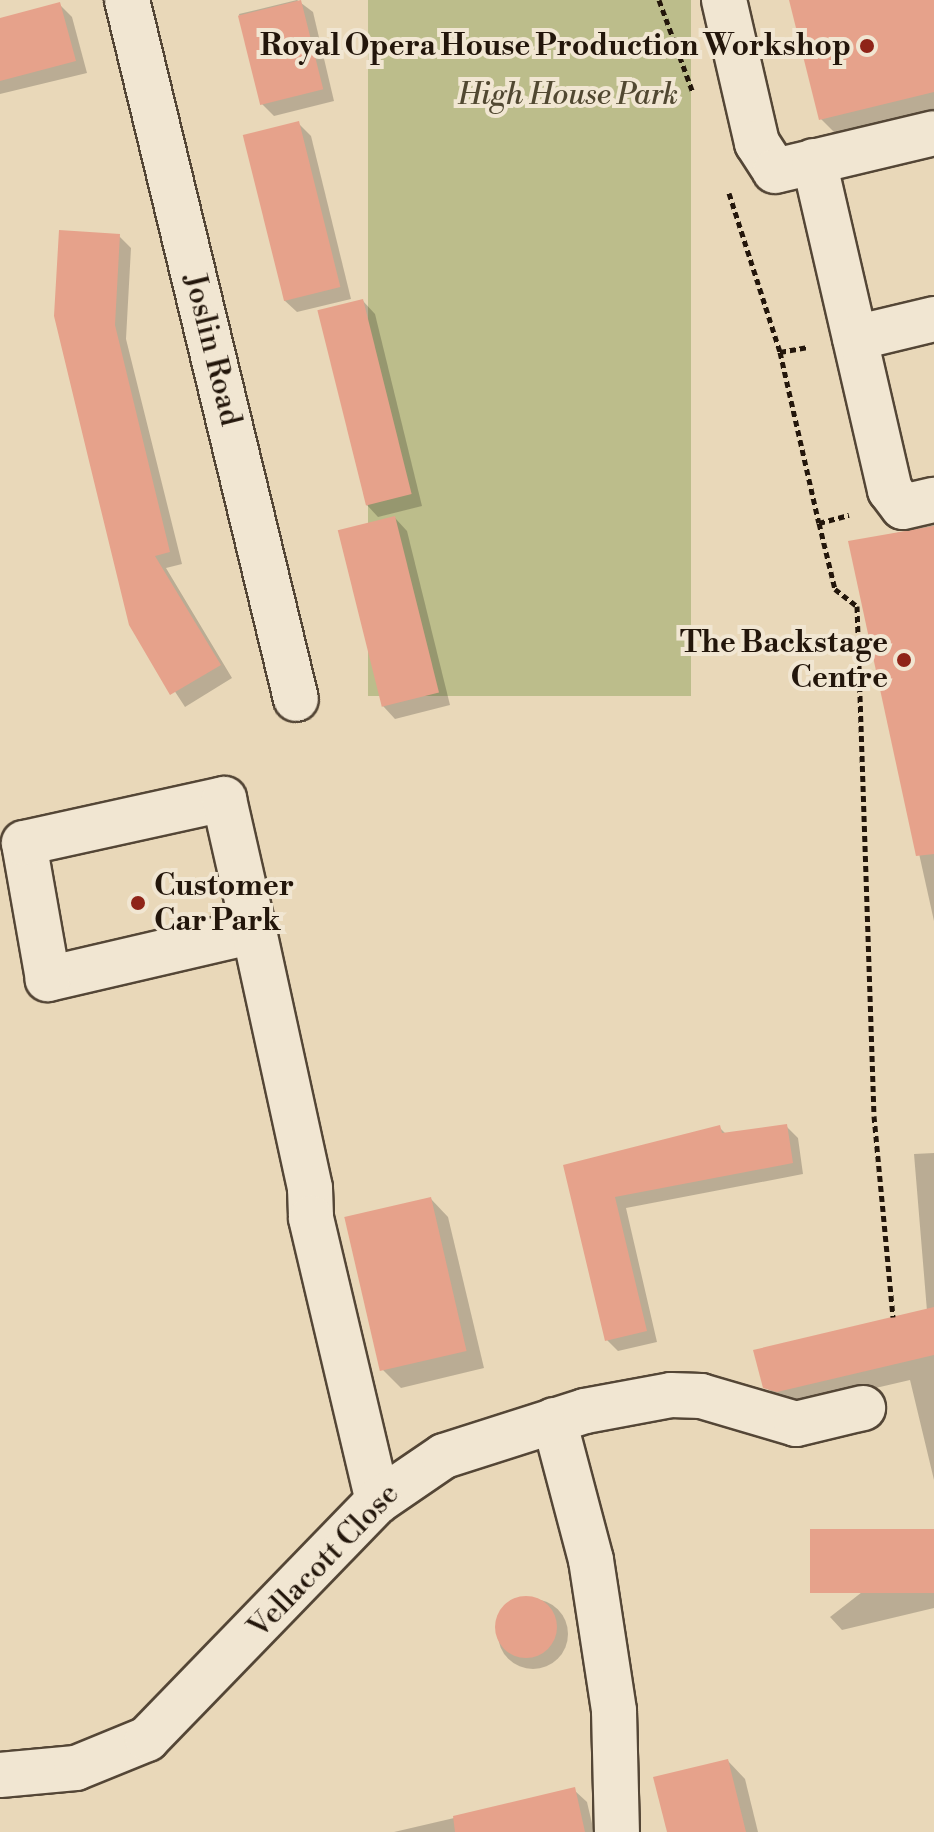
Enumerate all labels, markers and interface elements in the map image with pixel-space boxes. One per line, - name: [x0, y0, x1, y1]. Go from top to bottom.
- place label: Royal Opera House Production Workshop: [260, 28, 851, 64]
- marker: Royal Opera House Production Workshop: [858, 37, 876, 55]
- park label: High House Park: [458, 77, 678, 113]
- street label: Joslin Road: [176, 270, 248, 430]
- place label: The Backstage Centre: [680, 625, 888, 696]
- marker: The Backstage Centre: [895, 651, 913, 669]
- place label: Customer Car Park: [154, 868, 294, 938]
- marker: Customer Car Park: [129, 894, 147, 912]
- street label: Vellacott Close: [241, 1476, 407, 1646]

